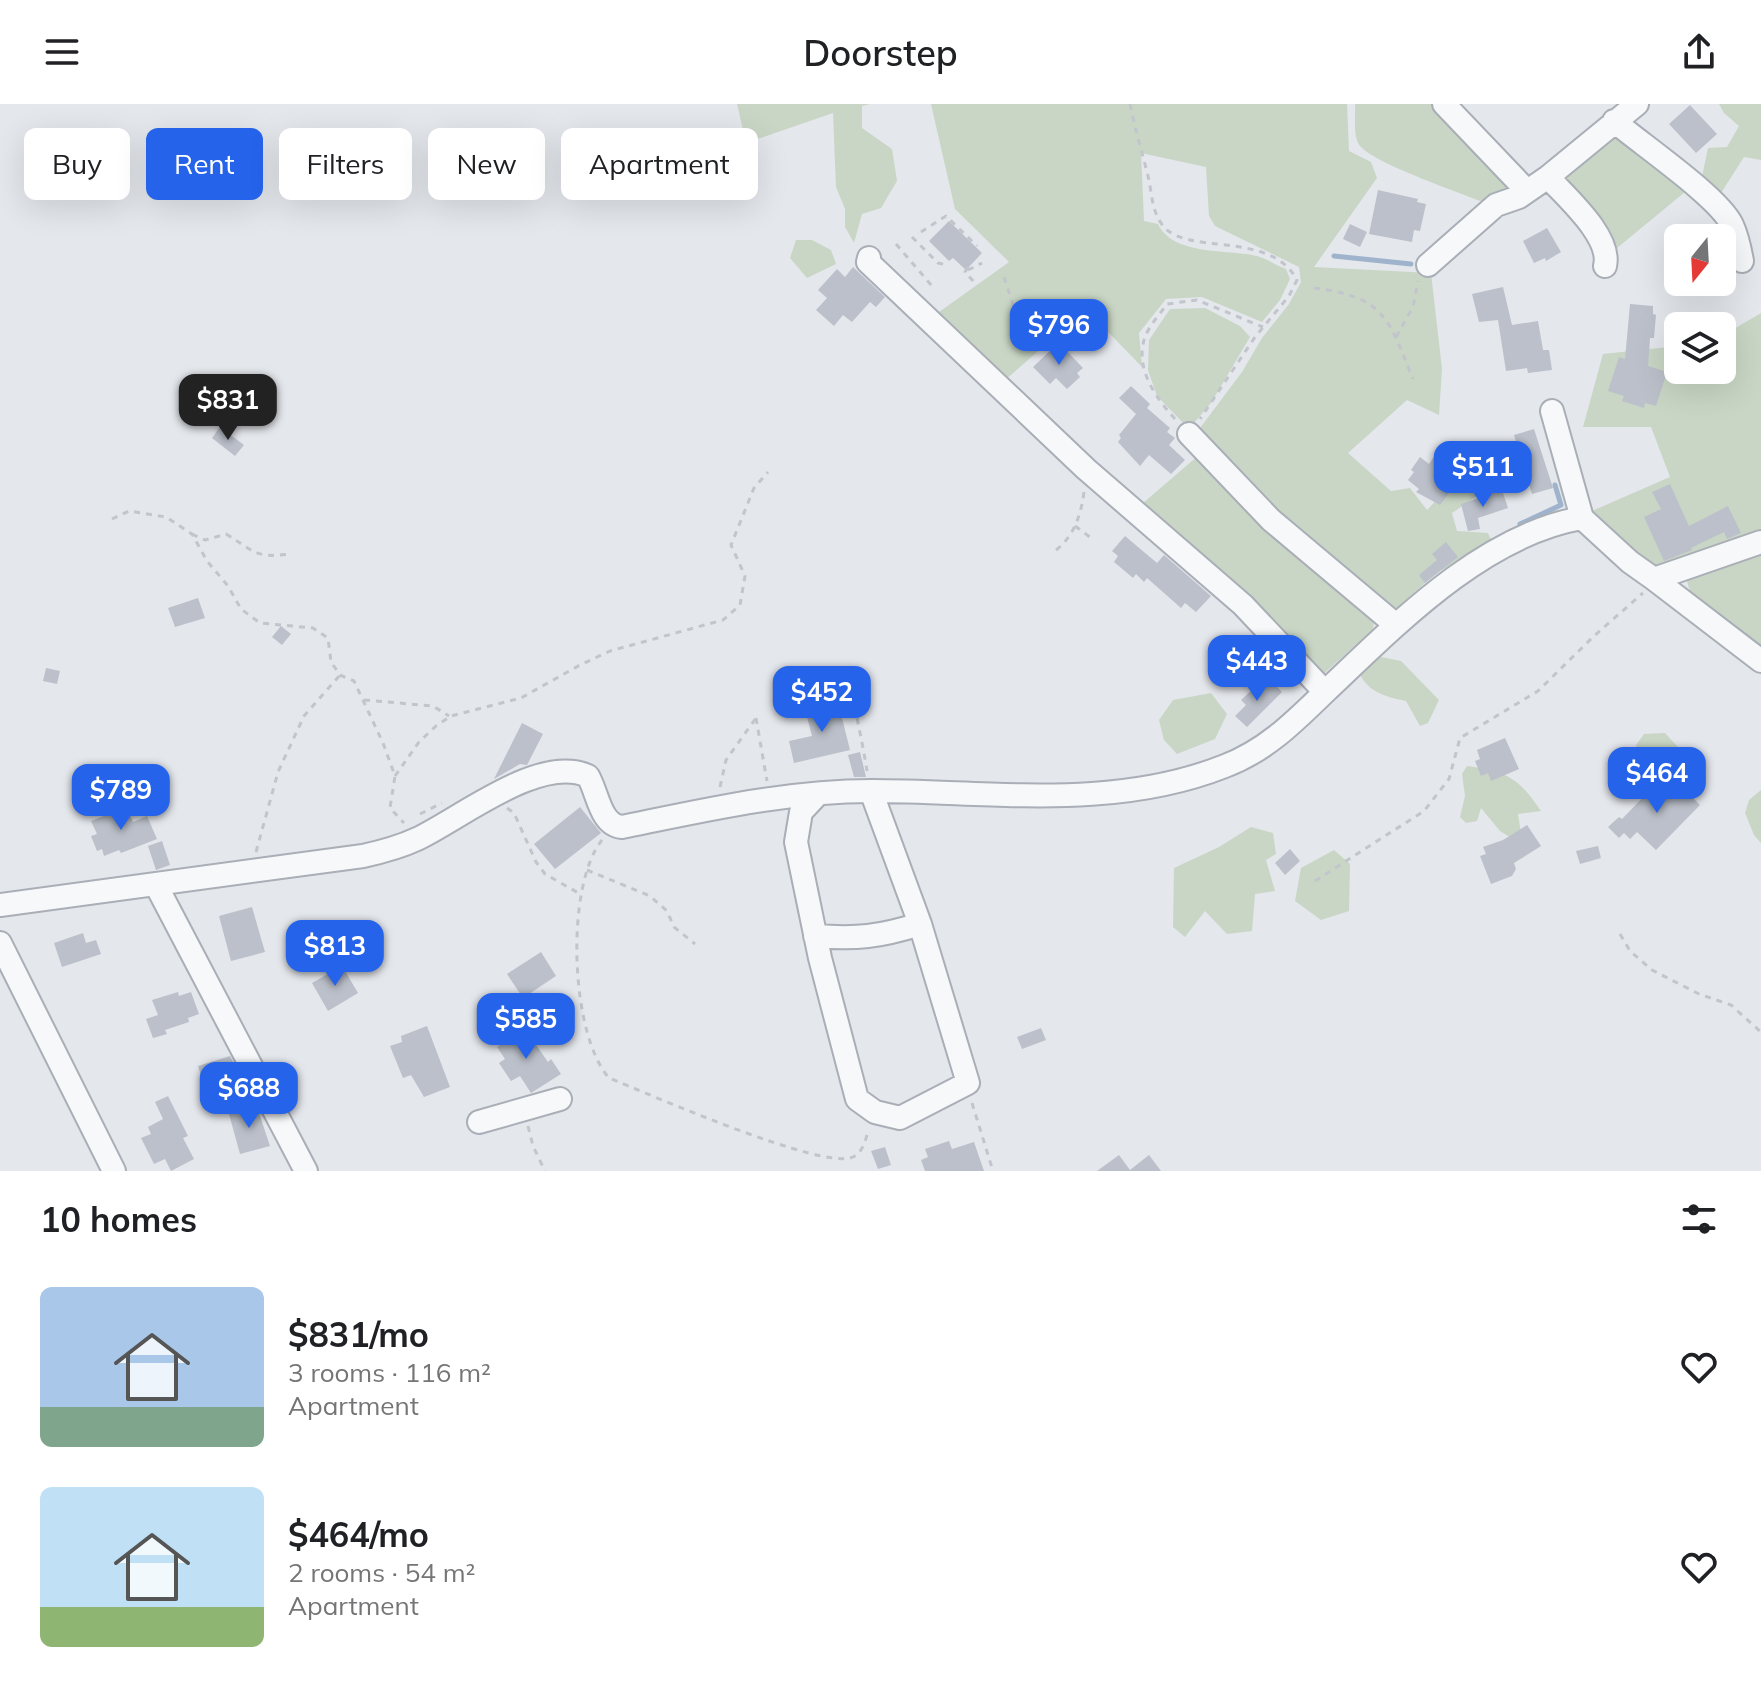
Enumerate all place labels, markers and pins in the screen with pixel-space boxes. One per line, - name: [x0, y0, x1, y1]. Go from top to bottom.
- pin: $796: [1012, 299, 1106, 367]
- pin: $831: [181, 374, 275, 442]
- pin: $511: [1436, 441, 1530, 509]
- pin: $443: [1210, 635, 1304, 703]
- pin: $452: [775, 666, 869, 734]
- pin: $464: [1610, 747, 1704, 815]
- pin: $789: [74, 764, 168, 832]
- pin: $813: [288, 920, 382, 988]
- pin: $585: [479, 993, 573, 1061]
- pin: $688: [202, 1062, 296, 1130]

